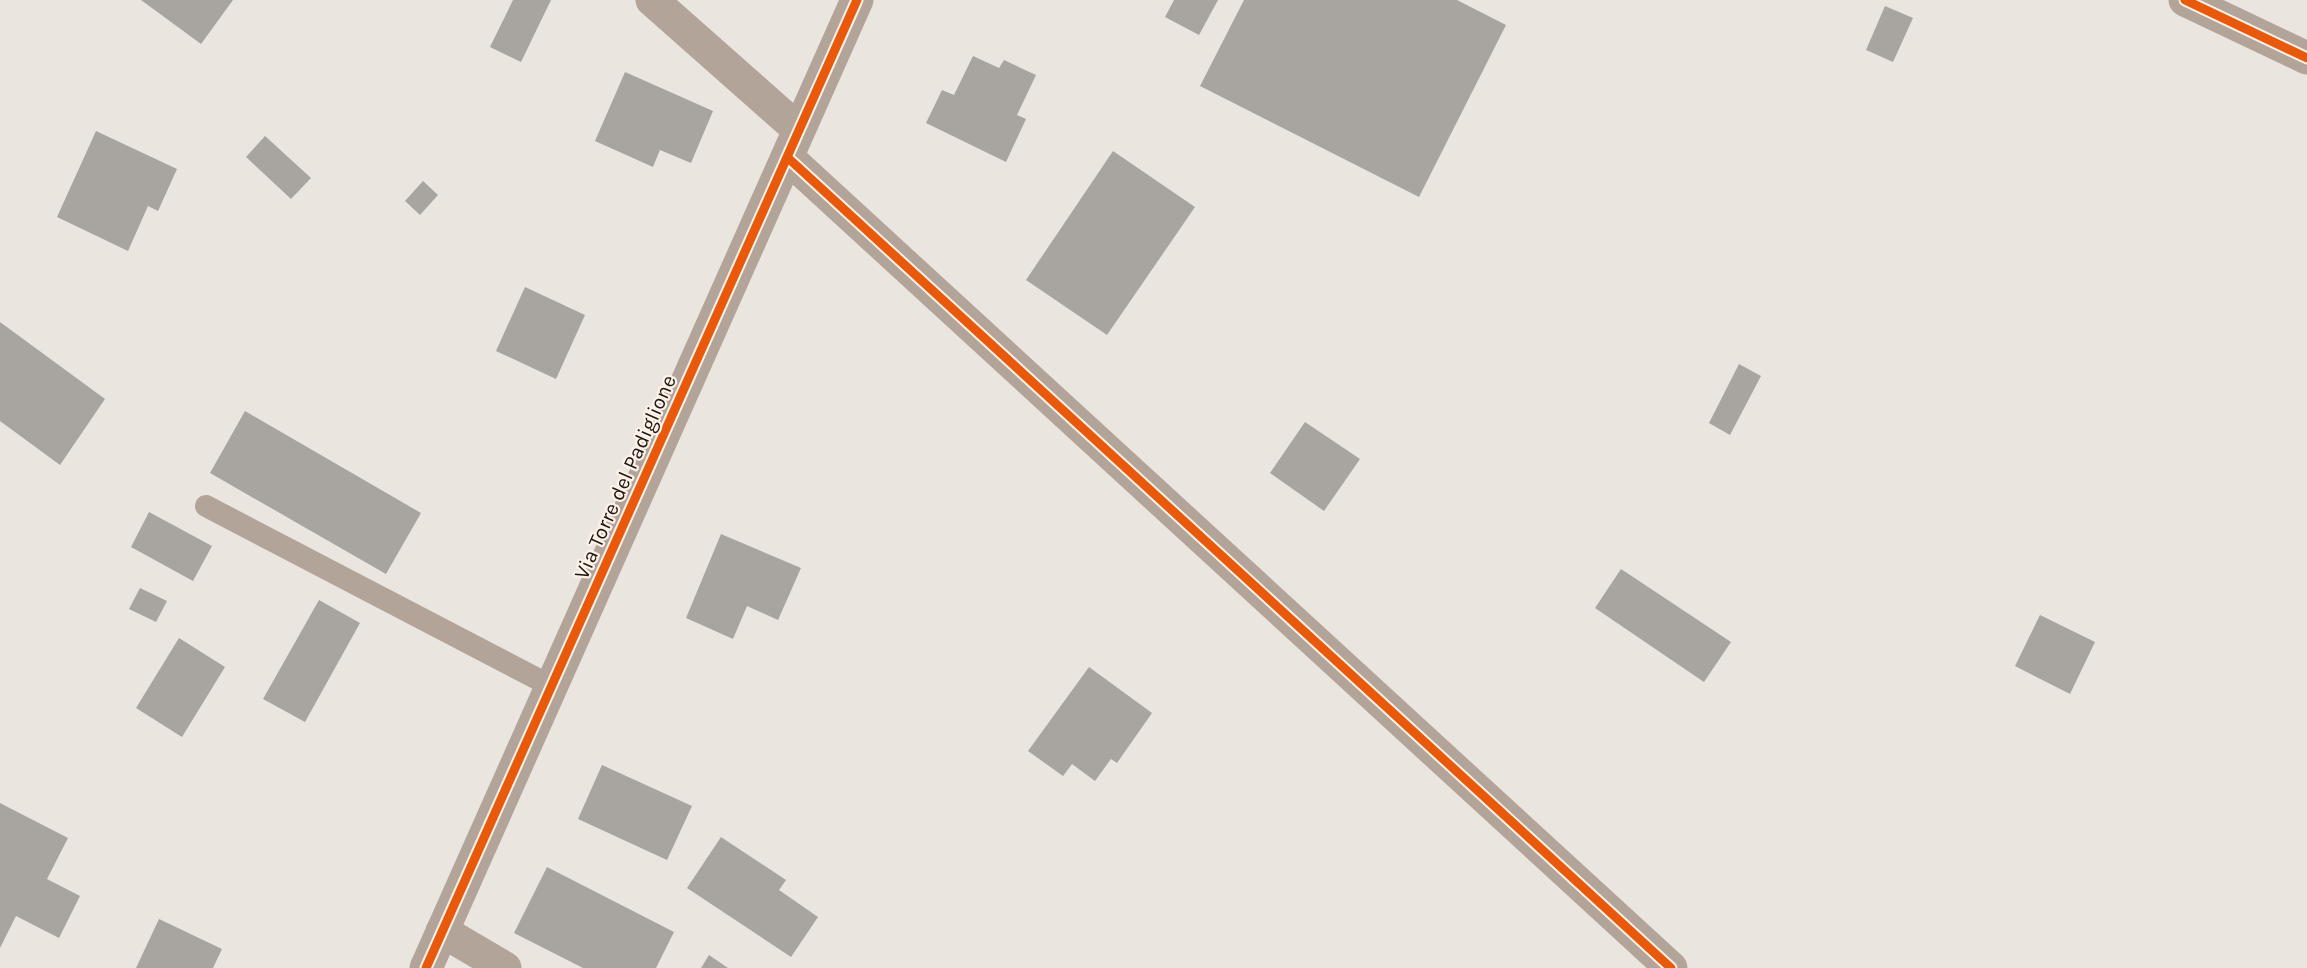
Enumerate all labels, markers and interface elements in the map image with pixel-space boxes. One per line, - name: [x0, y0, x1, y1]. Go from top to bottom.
- street label: Via Torre del Padiglione: [569, 371, 681, 583]

